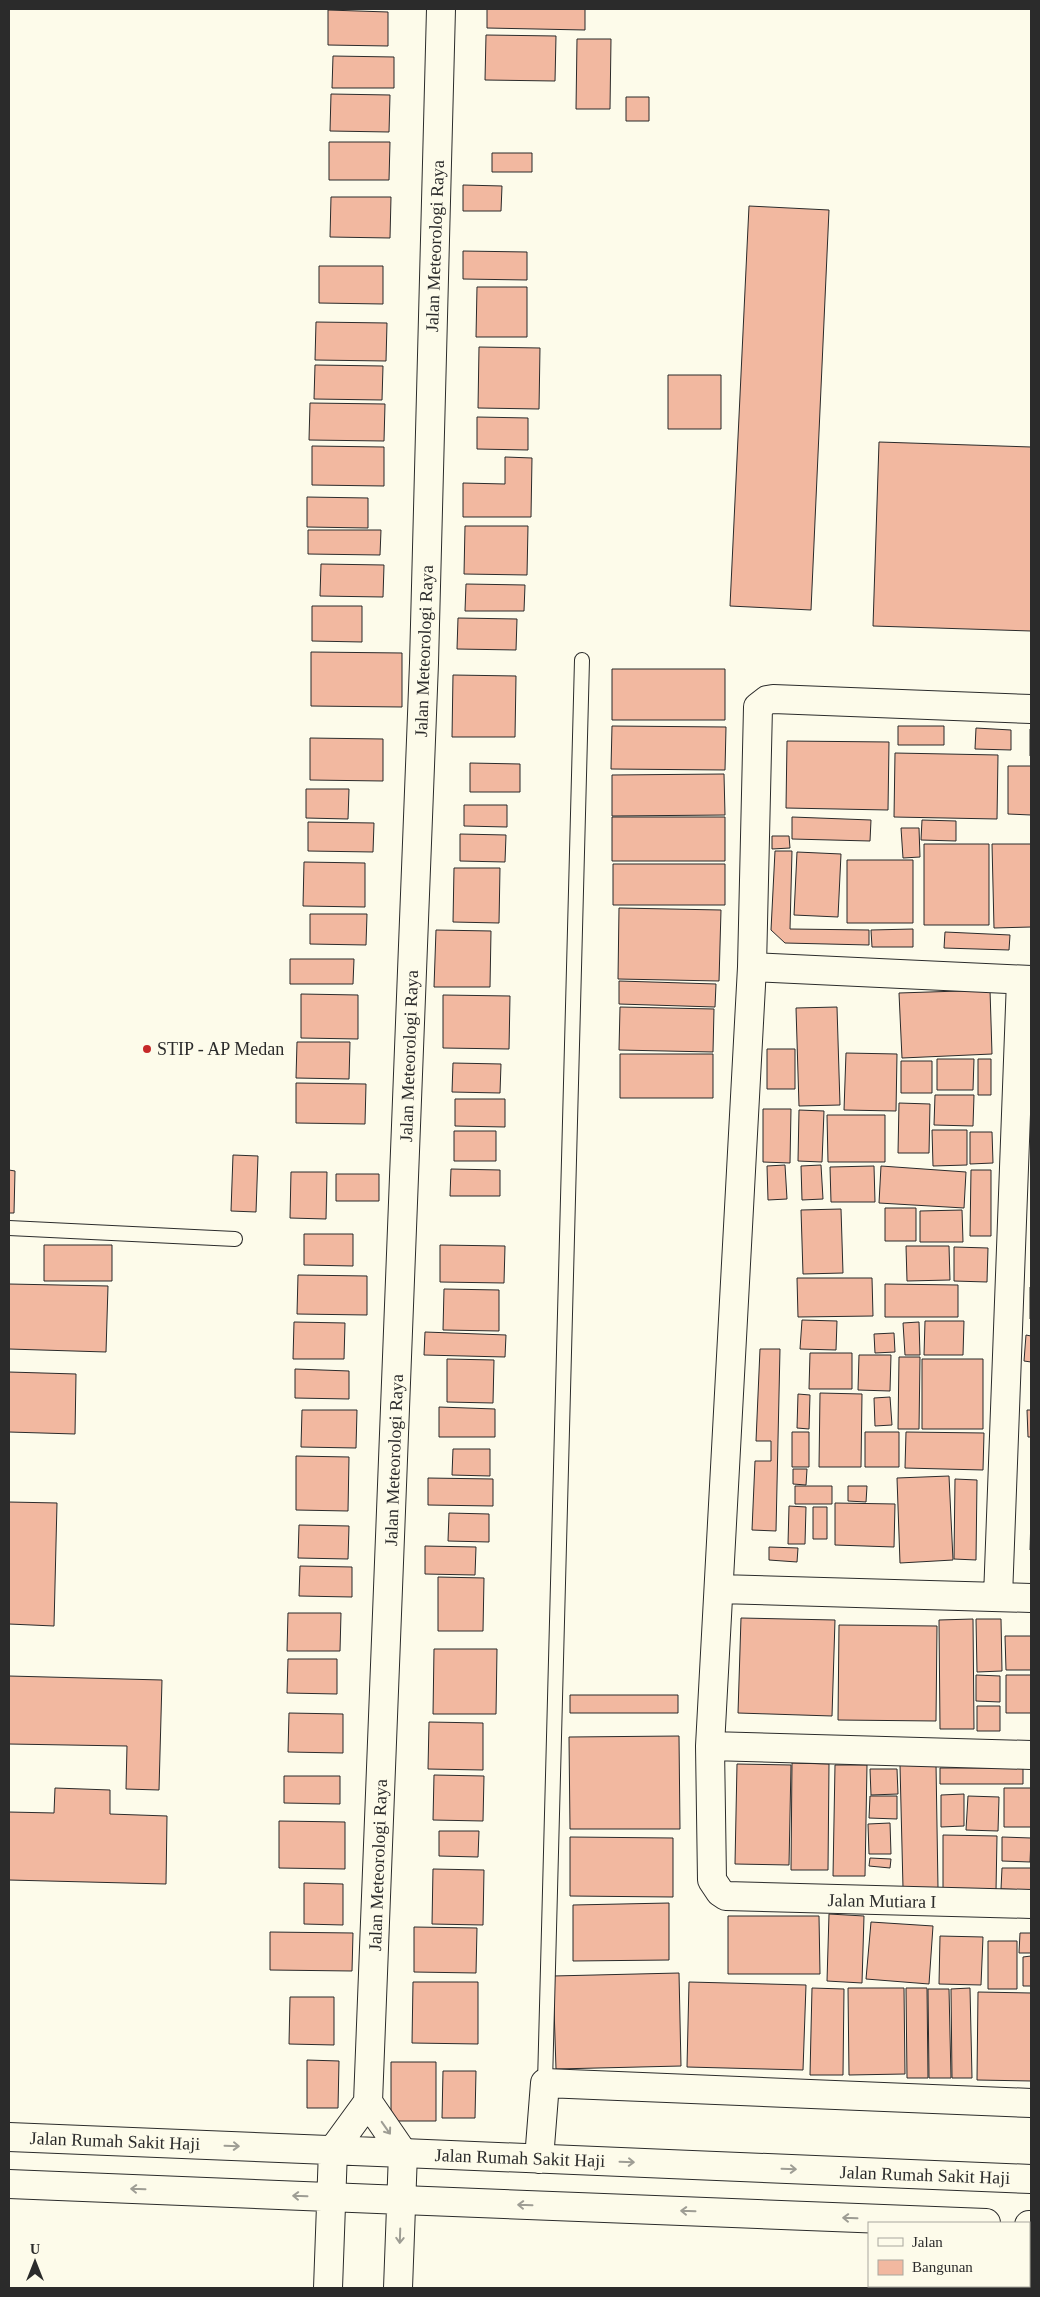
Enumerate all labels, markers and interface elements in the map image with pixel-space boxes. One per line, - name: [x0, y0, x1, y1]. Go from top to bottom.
- street label: Jalan Meteorologi Raya: [422, 160, 448, 332]
- street label: Jalan Meteorologi Raya: [411, 565, 437, 737]
- street label: Jalan Meteorologi Raya: [396, 970, 422, 1142]
- place label: STIP - AP Medan: [157, 1039, 284, 1059]
- marker: STIP - AP Medan: [141, 1043, 153, 1055]
- street label: Jalan Meteorologi Raya: [381, 1374, 407, 1546]
- street label: Jalan Meteorologi Raya: [365, 1779, 391, 1951]
- street label: Jalan Mutiara I: [827, 1890, 937, 1912]
- one-way arrow: [381, 2120, 391, 2134]
- street label: Jalan Rumah Sakit Haji: [29, 2128, 201, 2154]
- one-way arrow: [224, 2141, 240, 2150]
- street label: Jalan Rumah Sakit Haji: [434, 2145, 606, 2171]
- one-way arrow: [618, 2158, 634, 2167]
- street label: Jalan Rumah Sakit Haji: [839, 2162, 1011, 2188]
- one-way arrow: [780, 2164, 797, 2174]
- one-way arrow: [130, 2185, 146, 2194]
- one-way arrow: [293, 2191, 309, 2200]
- one-way arrow: [518, 2200, 534, 2209]
- one-way arrow: [680, 2207, 696, 2216]
- one-way arrow: [842, 2213, 858, 2222]
- legend: [868, 2222, 1030, 2287]
- one-way arrow: [396, 2228, 405, 2244]
- text: Jalan: [912, 2234, 943, 2250]
- north arrow: [10, 2237, 60, 2287]
- text: U: [30, 2242, 40, 2257]
- text: Bangunan: [912, 2259, 973, 2275]

